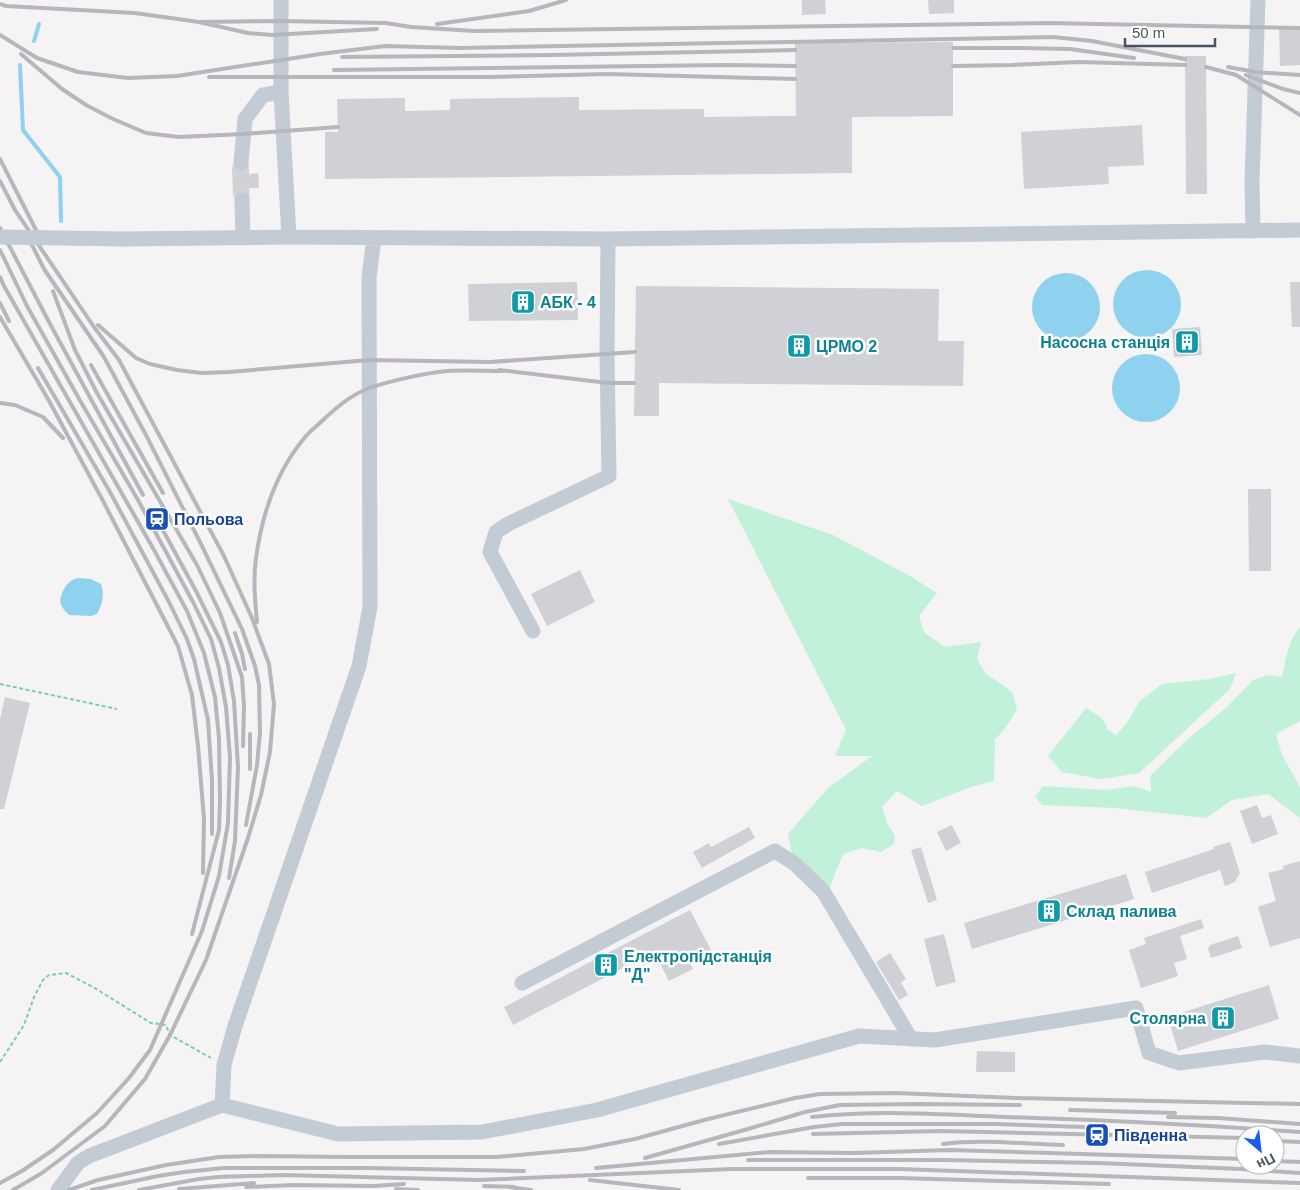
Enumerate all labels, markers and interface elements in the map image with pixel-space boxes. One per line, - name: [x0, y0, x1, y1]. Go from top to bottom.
- scale bar: [1125, 15, 1215, 47]
- text: 50 m: [1132, 24, 1165, 41]
- building icon: АБК - 4: [510, 289, 536, 315]
- place label: АБК - 4: [540, 294, 596, 311]
- building icon: Насосна станція: [1174, 329, 1200, 355]
- building icon: ЦРМО 2: [786, 333, 812, 359]
- place label: Насосна станція: [1040, 334, 1170, 351]
- place label: ЦРМО 2: [816, 338, 877, 355]
- station icon: Польова: [144, 506, 170, 532]
- place label: Польова: [174, 511, 243, 528]
- building icon: Склад палива: [1036, 898, 1062, 924]
- place label: Склад палива: [1066, 903, 1177, 920]
- place label: Електропідстанція "Д": [624, 948, 772, 983]
- building icon: Електропідстанція "Д": [593, 952, 619, 978]
- building icon: Столярна: [1210, 1005, 1236, 1031]
- place label: Столярна: [1130, 1010, 1206, 1027]
- station icon: Південна: [1084, 1122, 1110, 1148]
- north arrow: [1235, 1125, 1285, 1175]
- place label: Південна: [1114, 1127, 1187, 1144]
- text: Пн: [1254, 1150, 1278, 1173]

